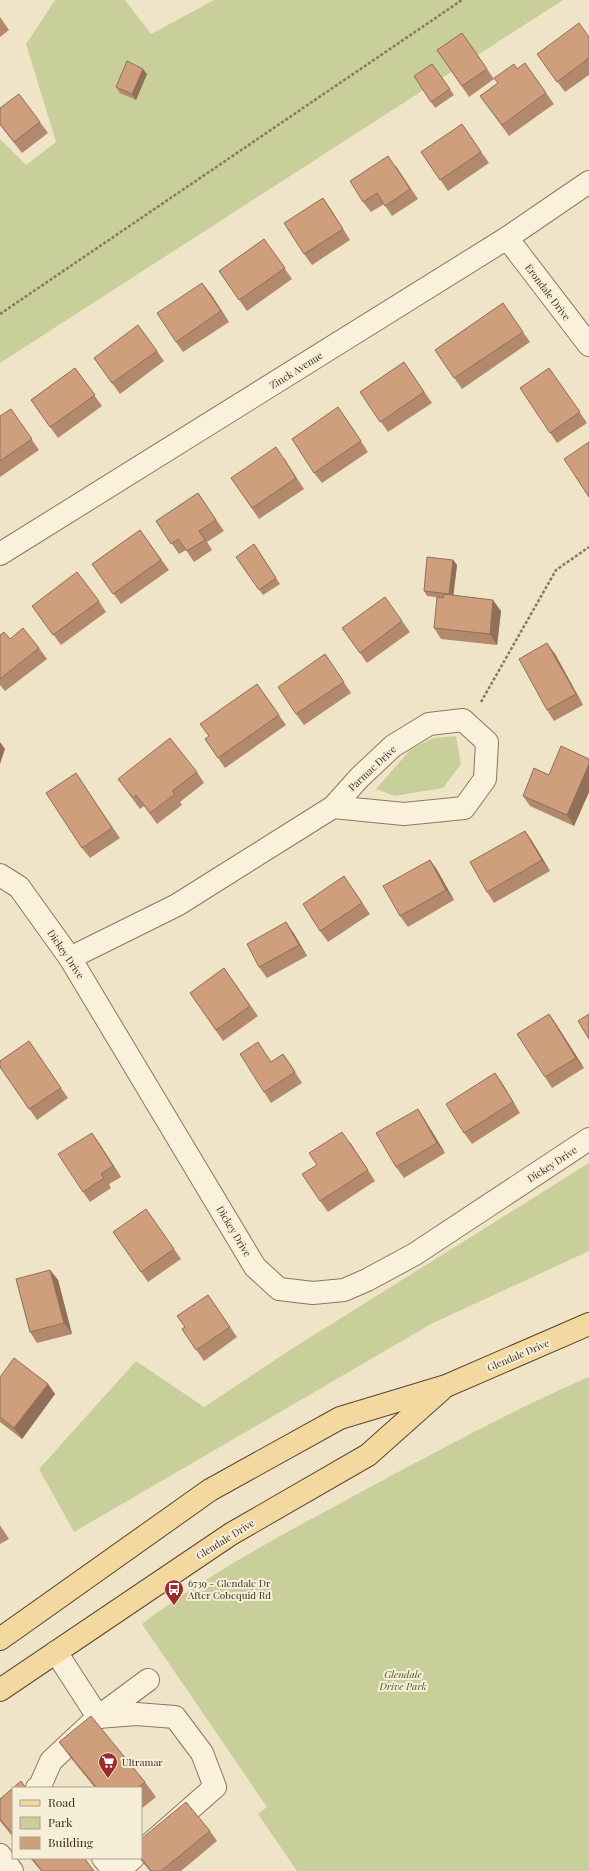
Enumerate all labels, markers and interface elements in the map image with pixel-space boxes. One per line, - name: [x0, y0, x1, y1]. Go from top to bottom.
- street label: Erondale Drive: [522, 261, 574, 323]
- street label: Zinck Avenue: [267, 348, 325, 392]
- street label: Parmac Drive: [345, 742, 399, 794]
- street label: Dickey Drive: [44, 926, 88, 982]
- street label: Dickey Drive: [524, 1143, 580, 1185]
- street label: Dickey Drive: [213, 1203, 255, 1259]
- street label: Glendale Drive: [485, 1336, 551, 1374]
- street label: Glendale Drive: [193, 1515, 257, 1563]
- place label: 6739 - Glendale Dr After Cobequid Rd: [187, 1576, 271, 1602]
- bus stop icon: 6739 - Glendale Dr After Cobequid Rd: [163, 1578, 185, 1606]
- park label: Glendale Drive Park: [378, 1667, 427, 1693]
- supermarket icon: Ultramar: [97, 1751, 119, 1779]
- place label: Ultramar: [122, 1755, 163, 1769]
- legend: [12, 1787, 142, 1859]
- text: Road: [48, 1794, 75, 1810]
- text: Park: [48, 1814, 73, 1830]
- text: Building: [48, 1834, 94, 1850]

